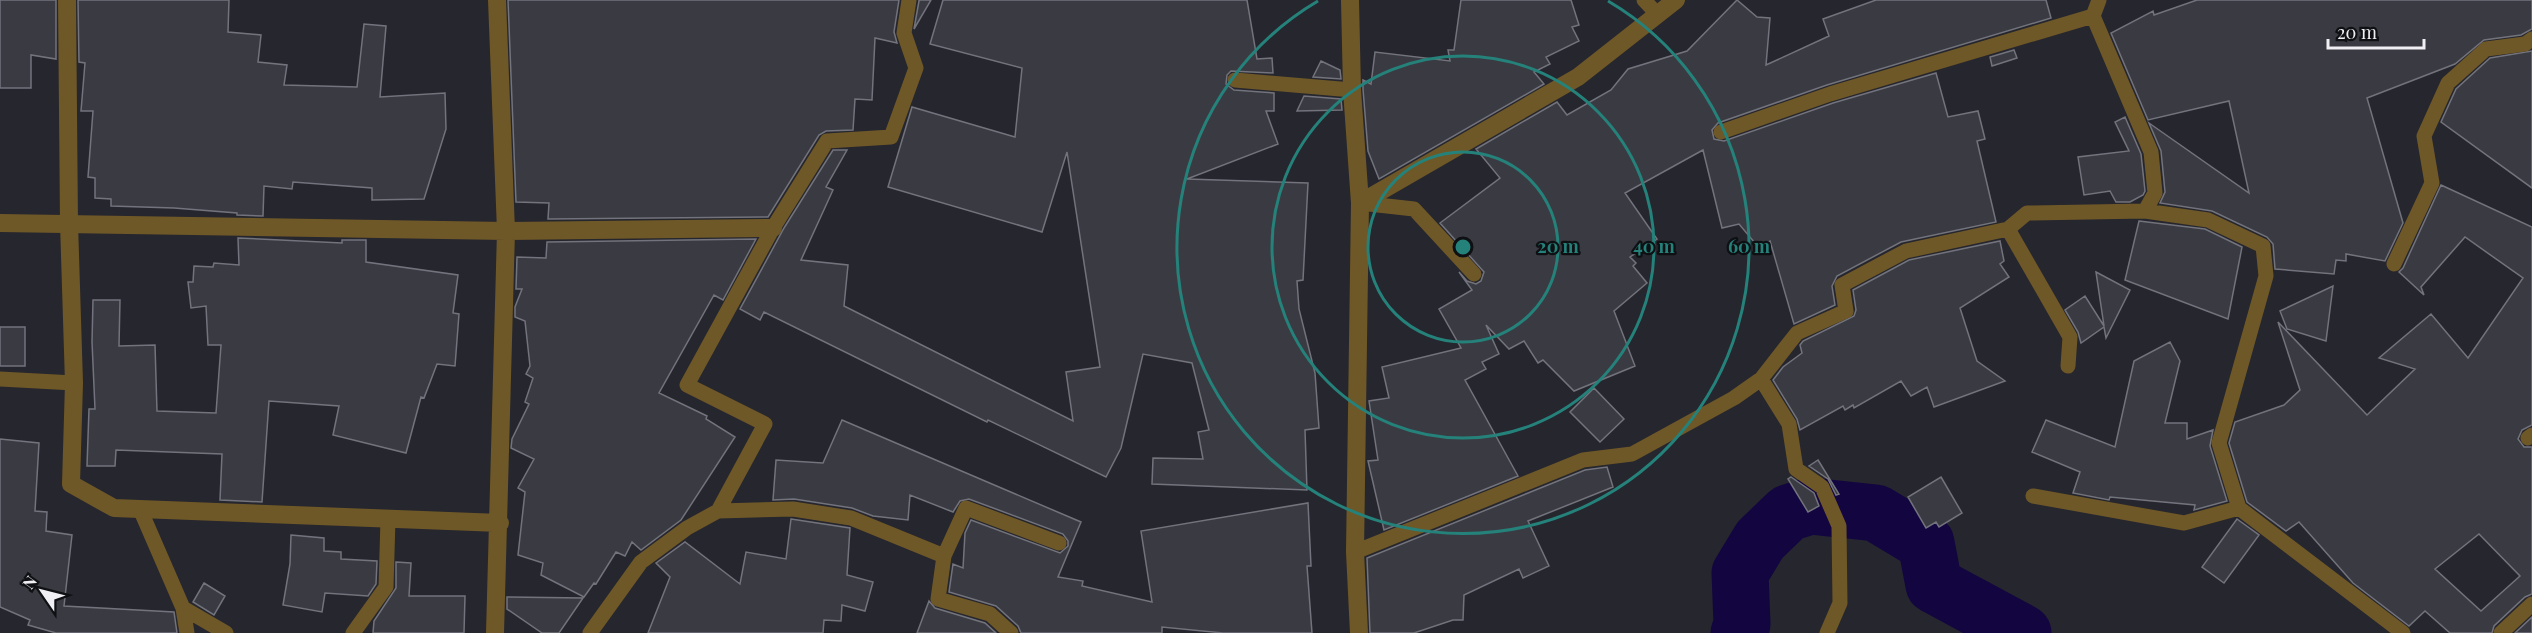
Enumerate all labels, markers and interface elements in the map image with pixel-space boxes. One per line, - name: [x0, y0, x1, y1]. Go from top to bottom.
- scale bar: [2328, 12, 2424, 50]
- text: 20 m: [2337, 20, 2377, 44]
- text: 20 m: [1537, 234, 1579, 258]
- text: 40 m: [1633, 234, 1676, 258]
- text: 60 m: [1728, 234, 1771, 258]
- centre of rings: [1453, 237, 1473, 257]
- north arrow: [12, 561, 72, 621]
- text: N: [17, 571, 41, 593]

